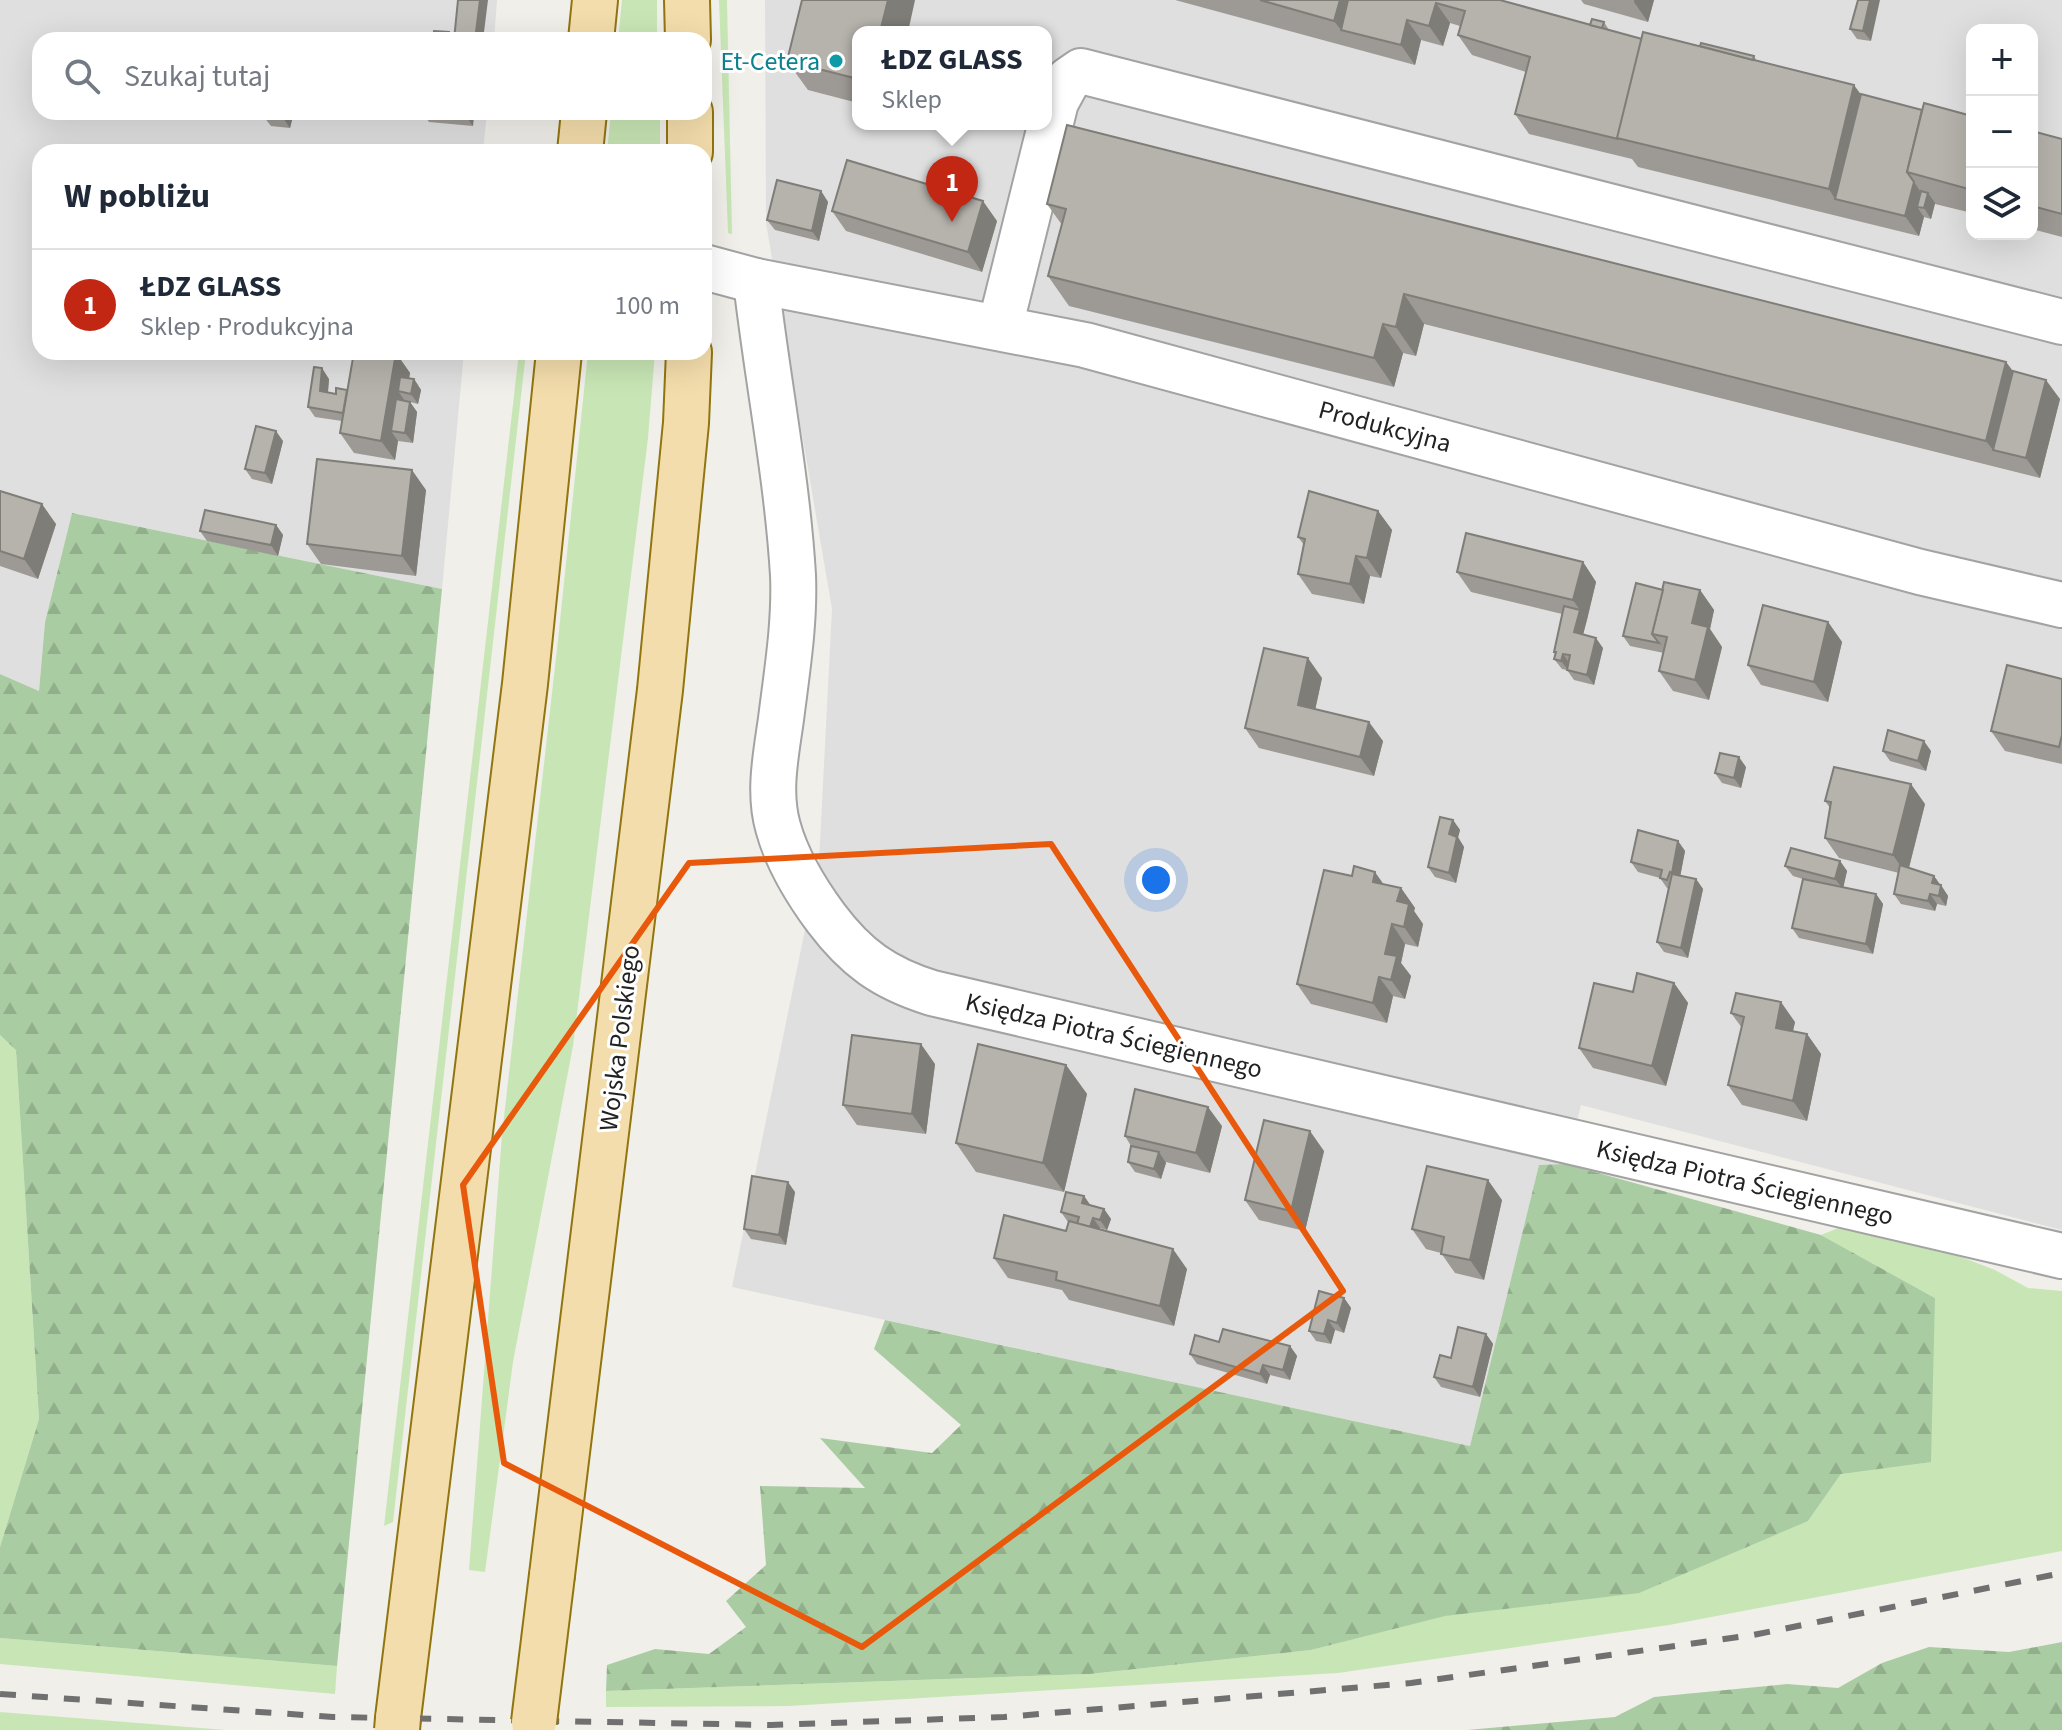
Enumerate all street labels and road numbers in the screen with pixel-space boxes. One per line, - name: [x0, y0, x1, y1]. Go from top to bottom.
- street label: Produkcyjna: [1314, 391, 1455, 462]
- street label: Wojska Polskiego: [590, 943, 649, 1133]
- street label: Księdza Piotra Ściegiennego: [962, 983, 1266, 1088]
- street label: Księdza Piotra Ściegiennego: [1593, 1130, 1897, 1235]

